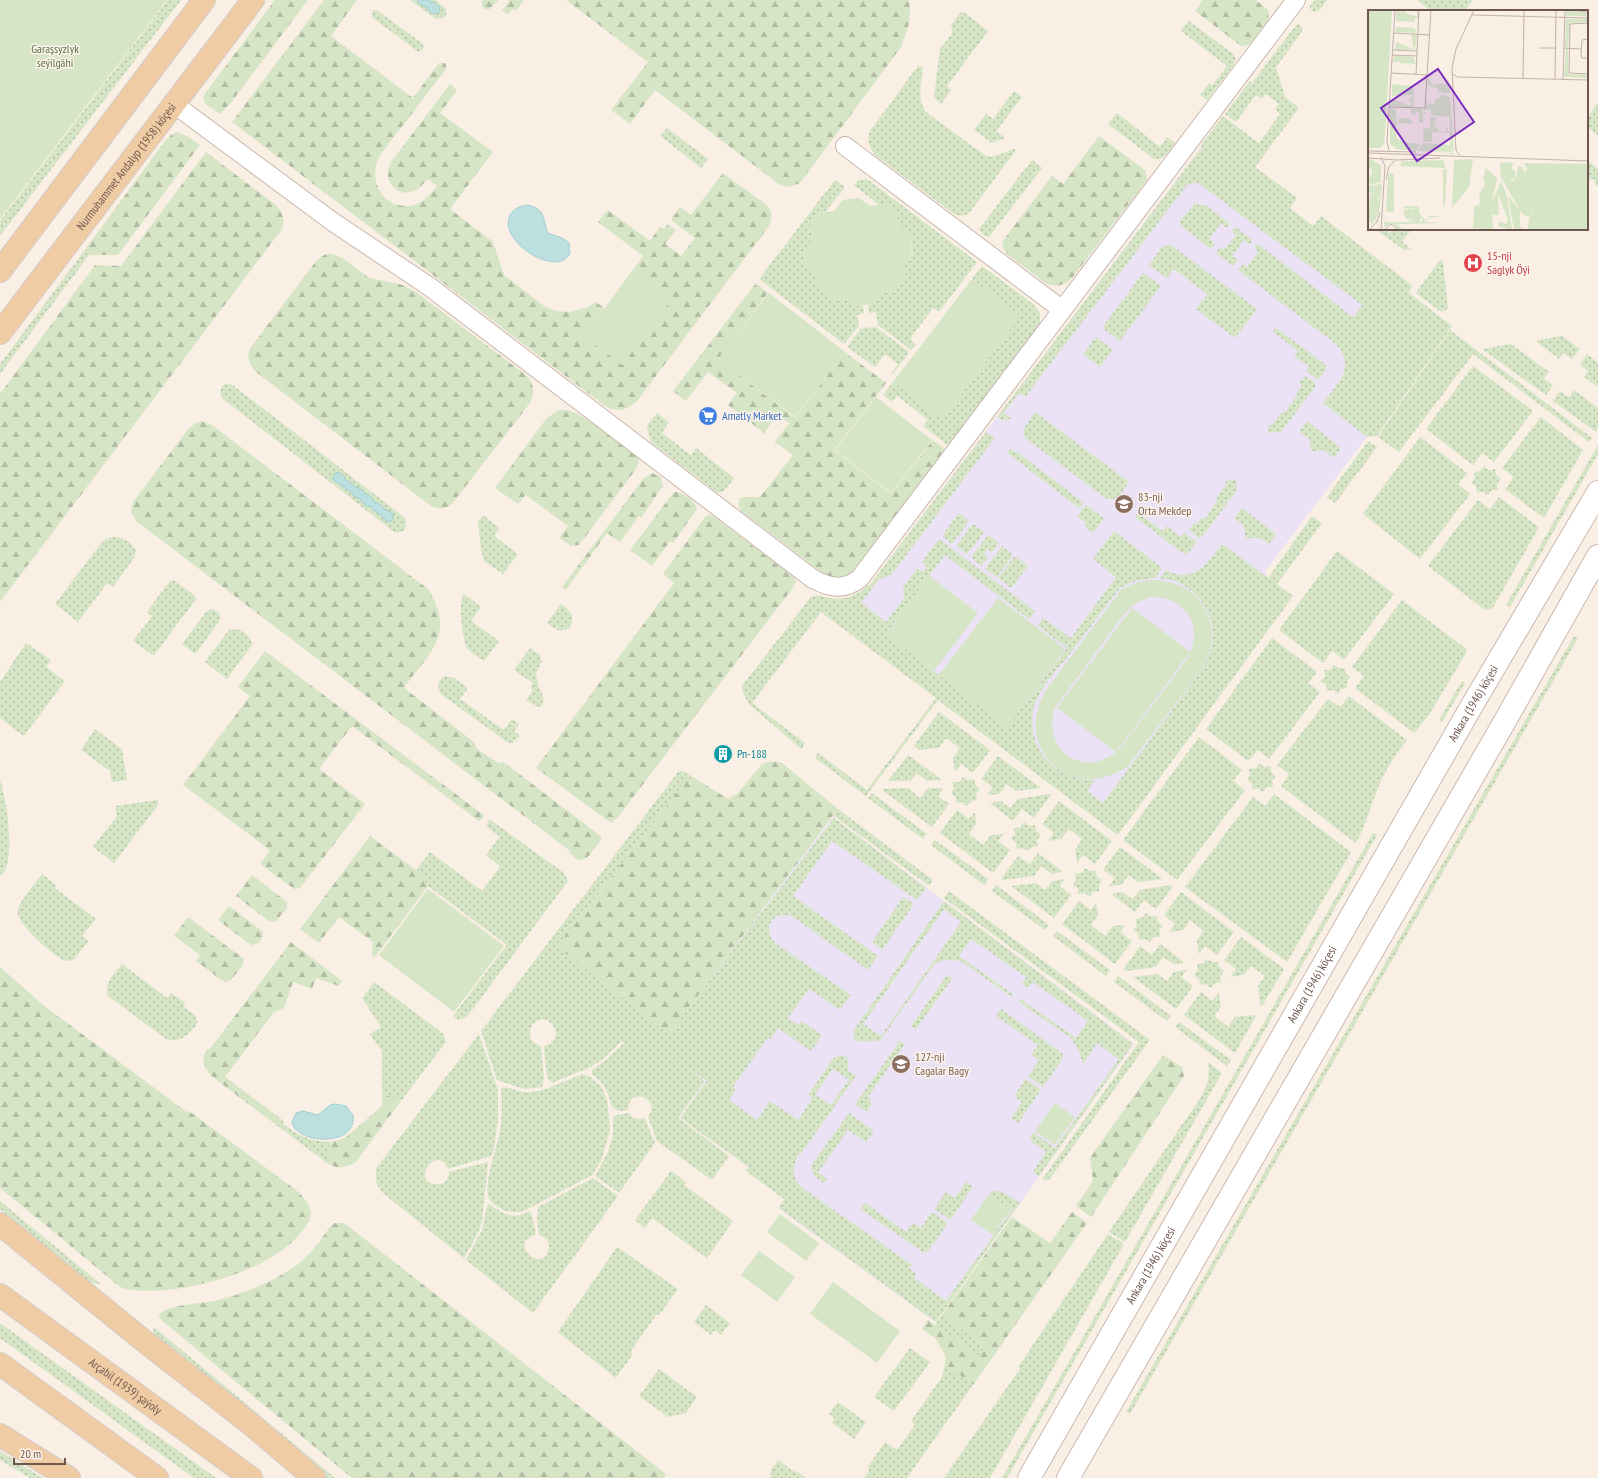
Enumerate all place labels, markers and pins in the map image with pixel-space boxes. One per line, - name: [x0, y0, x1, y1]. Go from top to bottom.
- place label: 15-nji Saglyk Öýi: [1487, 248, 1530, 277]
- hospital icon: 15-nji Saglyk Öýi: [1462, 252, 1484, 274]
- supermarket icon: Amatly Market: [697, 405, 719, 427]
- place label: Amatly Market: [722, 408, 782, 423]
- place label: 83-nji Orta Mekdep: [1138, 489, 1191, 518]
- school or university icon: 83-nji Orta Mekdep: [1113, 493, 1135, 515]
- building icon: Рп-188: [712, 743, 734, 765]
- place label: Рп-188: [737, 746, 767, 761]
- place label: 127-nji Cagalar Bagy: [915, 1049, 969, 1078]
- school or university icon: 127-nji Cagalar Bagy: [890, 1053, 912, 1075]

